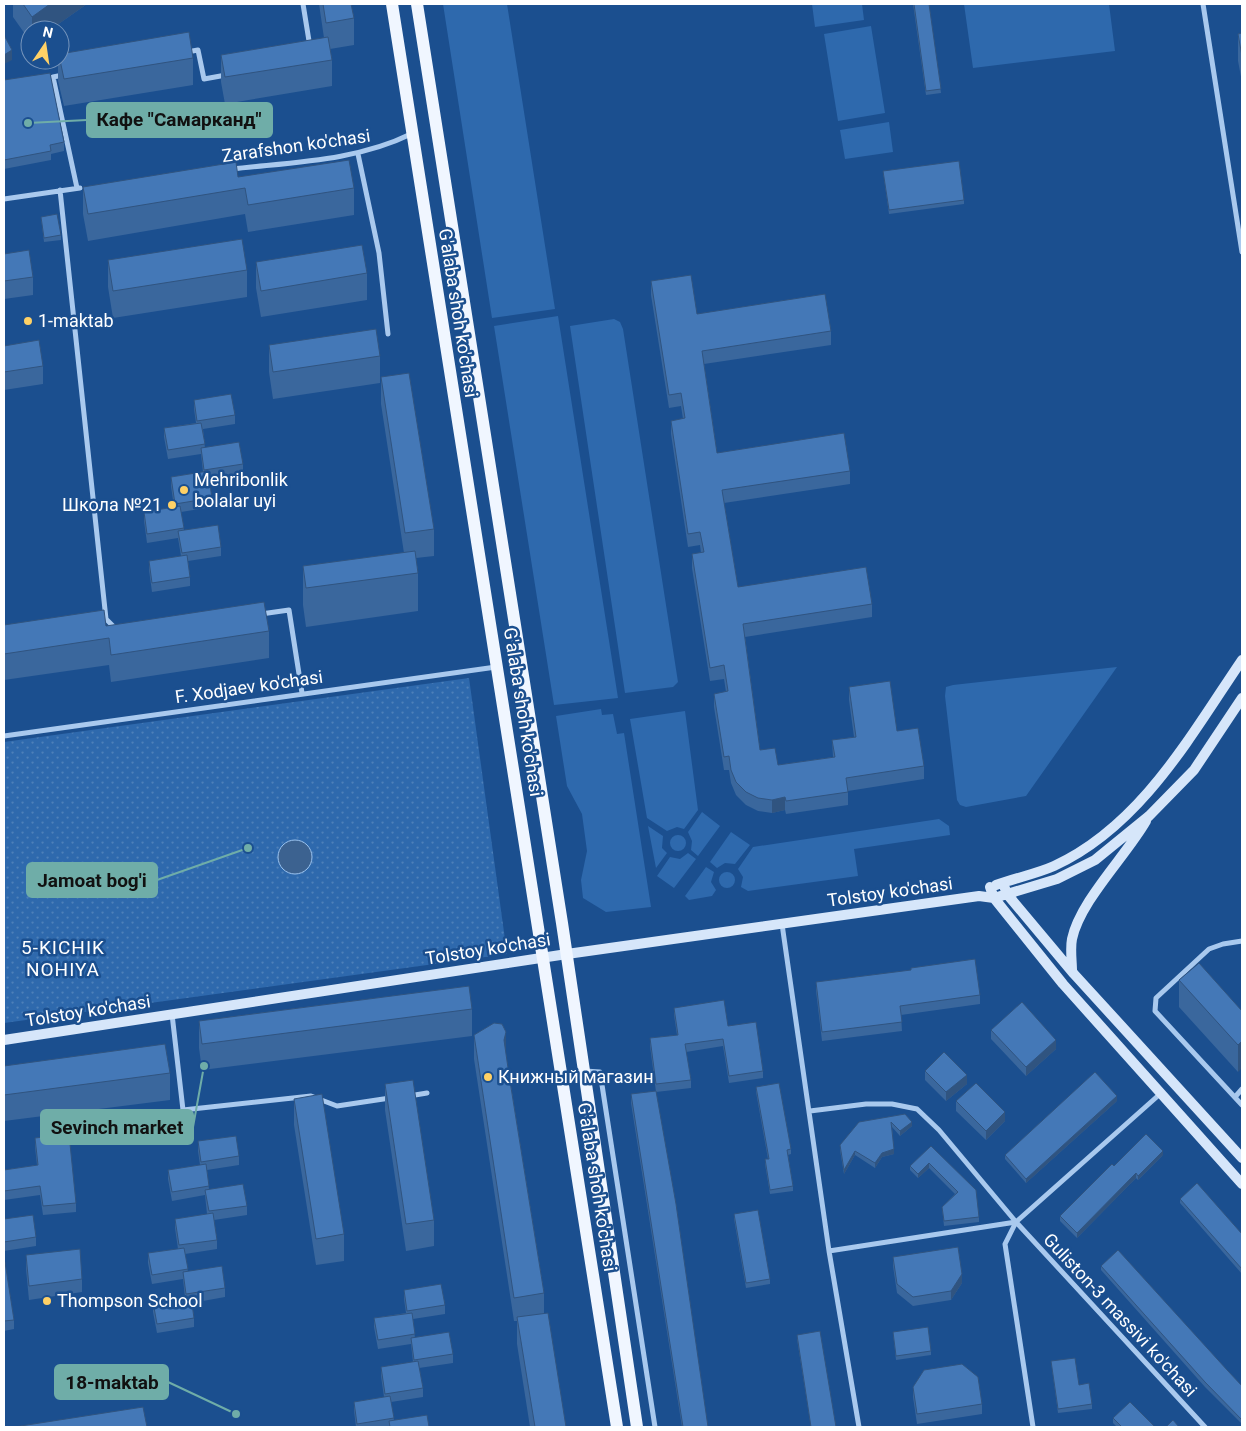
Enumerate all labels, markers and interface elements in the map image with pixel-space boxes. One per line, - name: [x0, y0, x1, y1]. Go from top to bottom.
- north arrow: [20, 20, 70, 70]
- text: N: [41, 23, 55, 41]
- callout: Кафе "Самарканд": [87, 103, 272, 137]
- text: Кафе "Самарканд": [97, 108, 261, 131]
- street label: Zarafshon ko'chasi: [220, 125, 372, 166]
- street label: G'alaba shoh ko'chasi: [435, 227, 482, 399]
- place label: 1-maktab: [38, 310, 114, 331]
- marker: 1-maktab: [22, 315, 34, 327]
- place label: Mehribonlik bolalar uyi: [194, 469, 289, 511]
- marker: Mehribonlik bolalar uyi: [178, 484, 190, 496]
- place label: Школа №21: [62, 494, 162, 515]
- marker: Школа №21: [166, 499, 178, 511]
- street label: G'alaba shoh ko'chasi: [500, 626, 547, 798]
- street label: F. Xodjaev ko'chasi: [174, 666, 324, 707]
- callout: Jamoat bog'i: [27, 863, 157, 897]
- text: Jamoat bog'i: [37, 869, 147, 892]
- street label: Tolstoy ko'chasi: [826, 872, 954, 911]
- street label: Tolstoy ko'chasi: [424, 928, 552, 969]
- district label: 5-KICHIK NOHIYA: [21, 936, 105, 981]
- street label: Tolstoy ko'chasi: [24, 990, 152, 1031]
- place label: Книжный магазин: [498, 1066, 654, 1087]
- marker: Книжный магазин: [482, 1071, 494, 1083]
- street label: G'alaba shoh ko'chasi: [574, 1101, 621, 1273]
- callout: Sevinch market: [41, 1110, 193, 1144]
- text: Sevinch market: [51, 1116, 184, 1139]
- street label: Guliston-3 massivi ko'chasi: [1039, 1229, 1202, 1401]
- place label: Thompson School: [57, 1290, 203, 1311]
- marker: Thompson School: [41, 1295, 53, 1307]
- callout: 18-maktab: [55, 1365, 168, 1399]
- text: 18-maktab: [65, 1371, 159, 1394]

